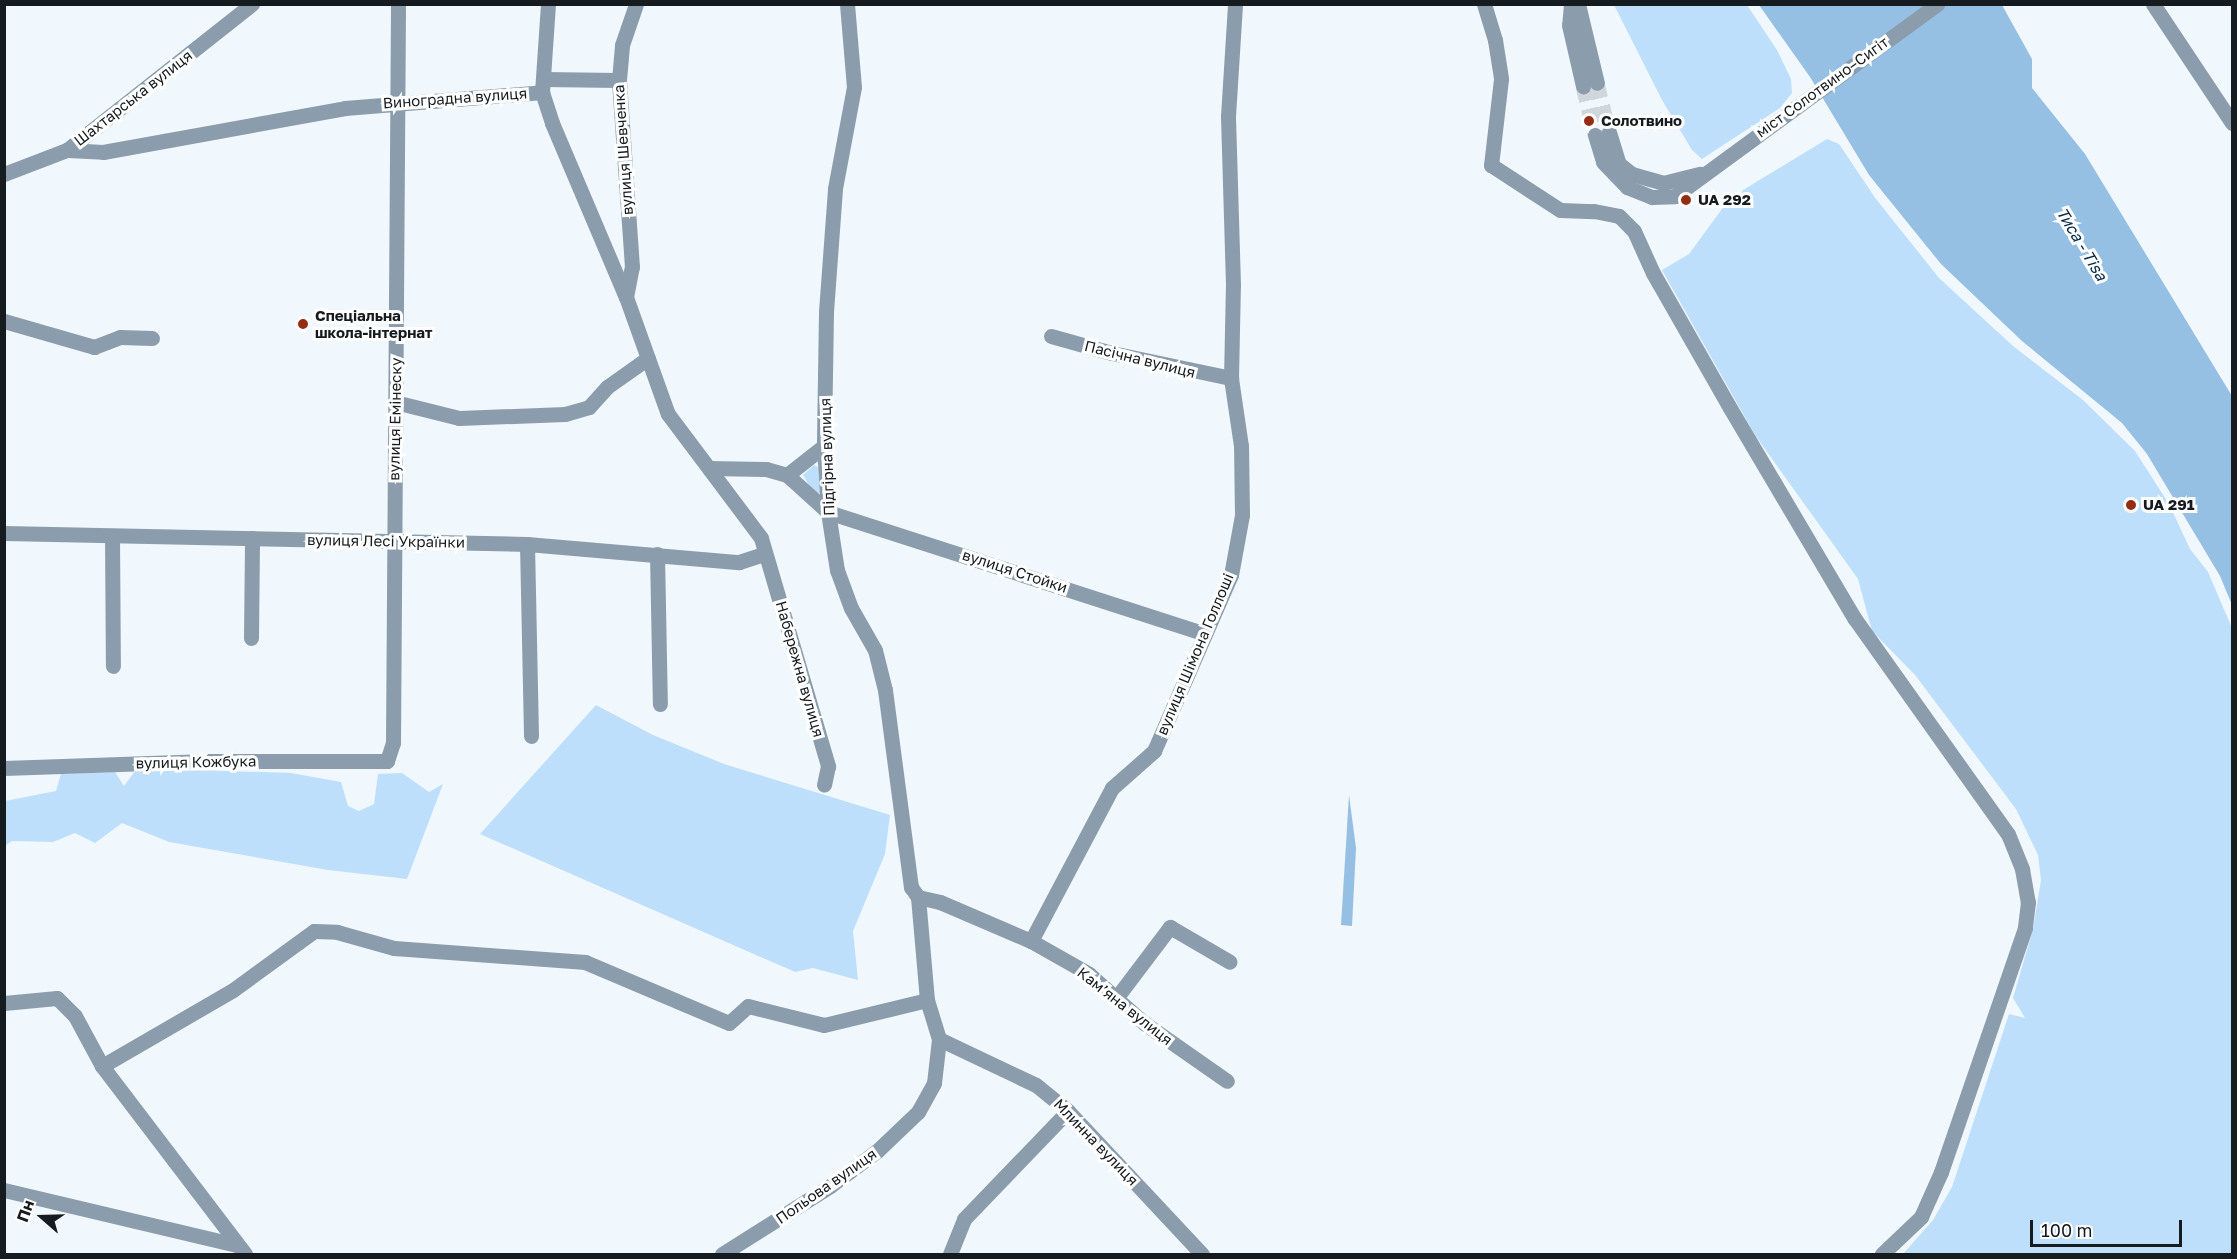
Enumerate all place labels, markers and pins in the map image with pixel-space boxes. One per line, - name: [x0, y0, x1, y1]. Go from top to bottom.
- place label: Солотвино: [1601, 112, 1682, 130]
- marker: Солотвино: [1582, 114, 1596, 128]
- place label: UA 292: [1698, 191, 1751, 209]
- marker: UA 292: [1679, 193, 1693, 207]
- place label: Спеціальна школа-інтернат: [315, 306, 433, 341]
- marker: Спеціальна школа-інтернат: [296, 317, 310, 331]
- place label: UA 291: [2143, 496, 2194, 514]
- marker: UA 291: [2124, 498, 2138, 512]

